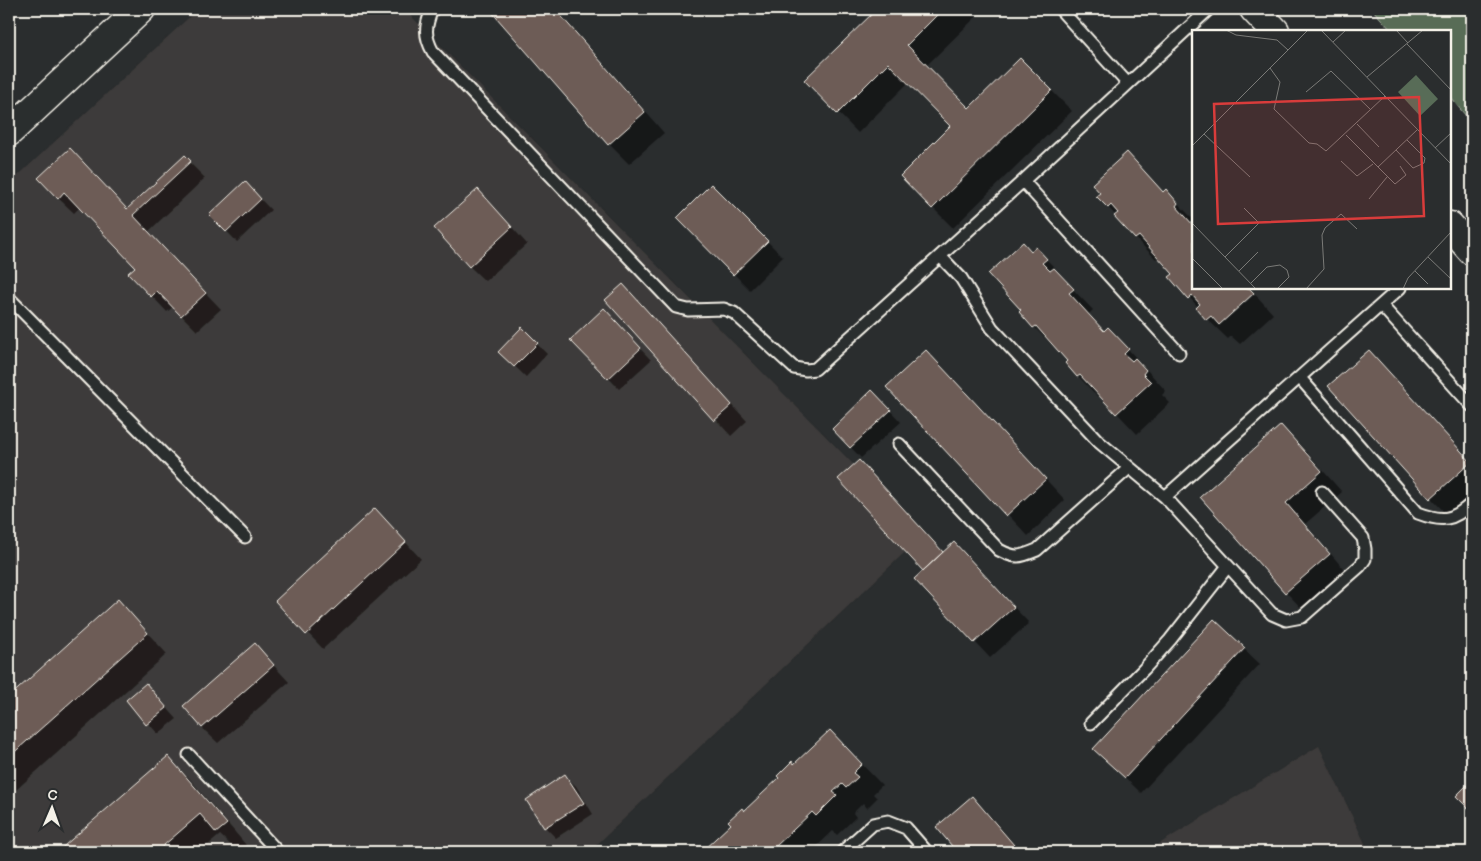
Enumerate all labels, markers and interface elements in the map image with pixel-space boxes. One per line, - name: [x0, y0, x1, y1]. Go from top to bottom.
- inset map: [1192, 30, 1451, 289]
- north arrow: [28, 784, 78, 834]
- text: С: [47, 787, 58, 804]

